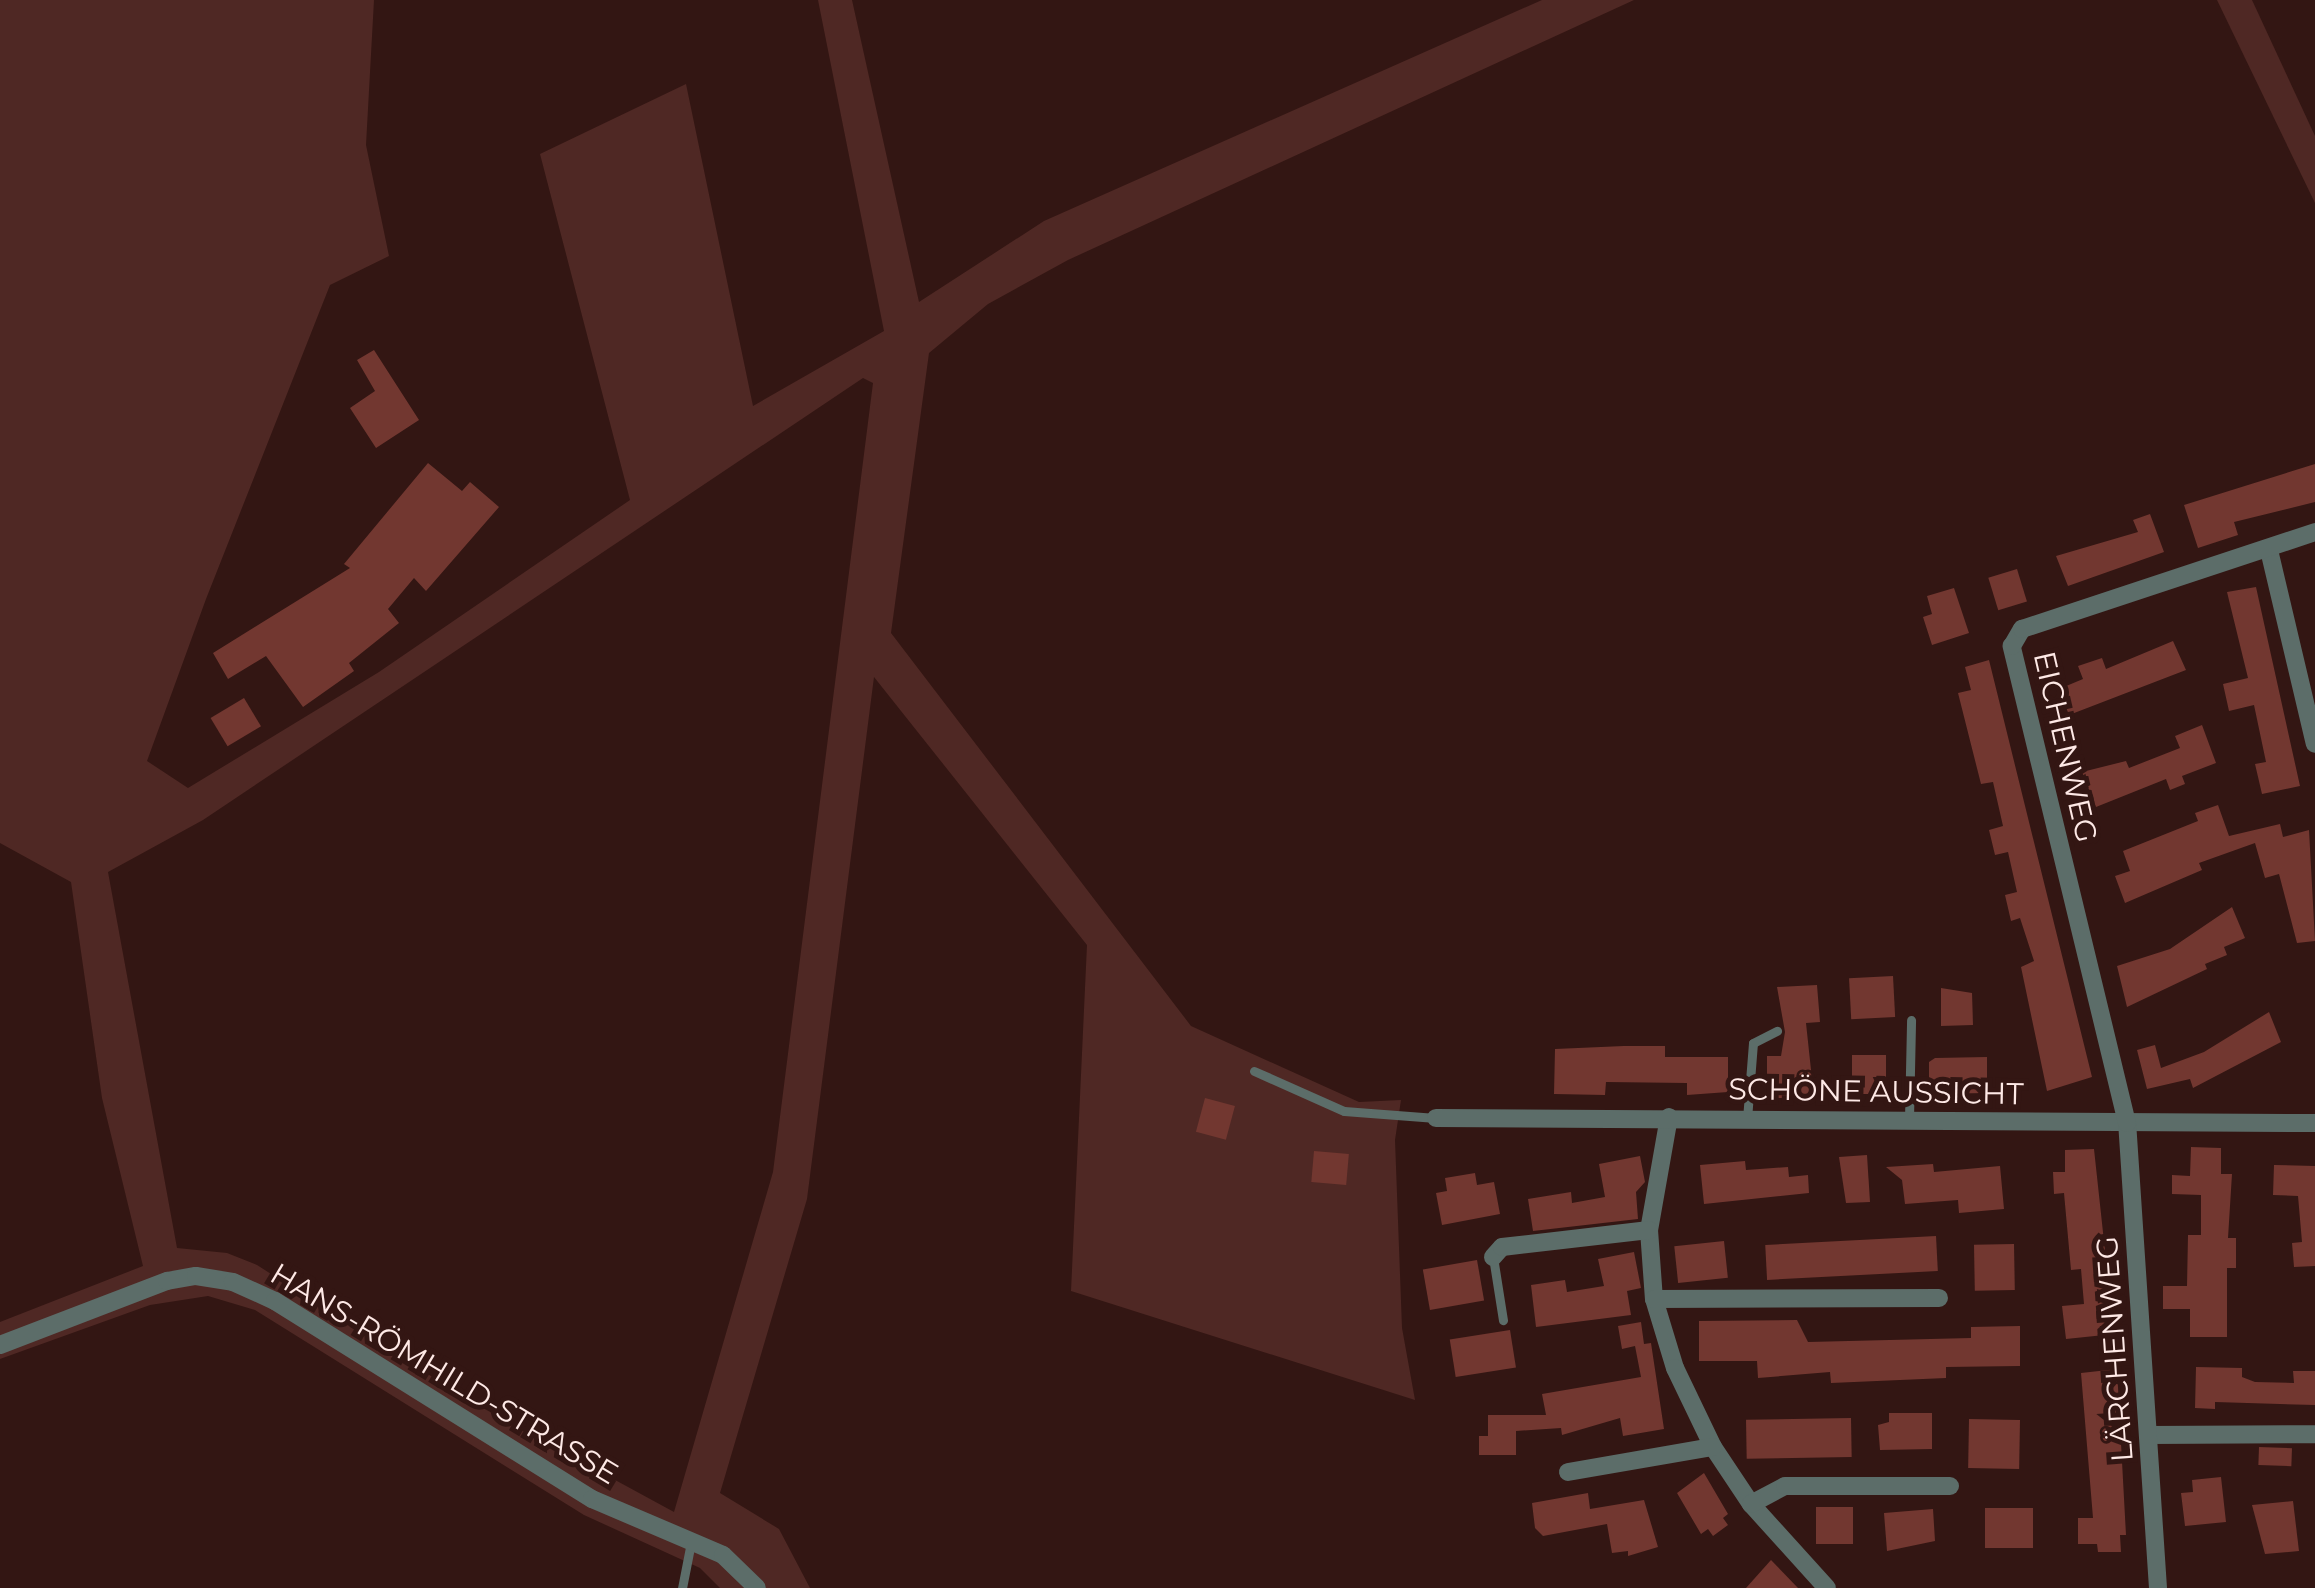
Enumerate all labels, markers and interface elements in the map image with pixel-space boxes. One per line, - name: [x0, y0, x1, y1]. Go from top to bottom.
- street label: EICHENWEG: [2026, 648, 2104, 846]
- street label: SCHÖNE AUSSICHT: [1728, 1071, 2024, 1113]
- street label: LÄRCHENWEG: [2089, 1235, 2141, 1463]
- street label: HANS-RÖMHILD-STRASSE: [264, 1256, 624, 1492]

